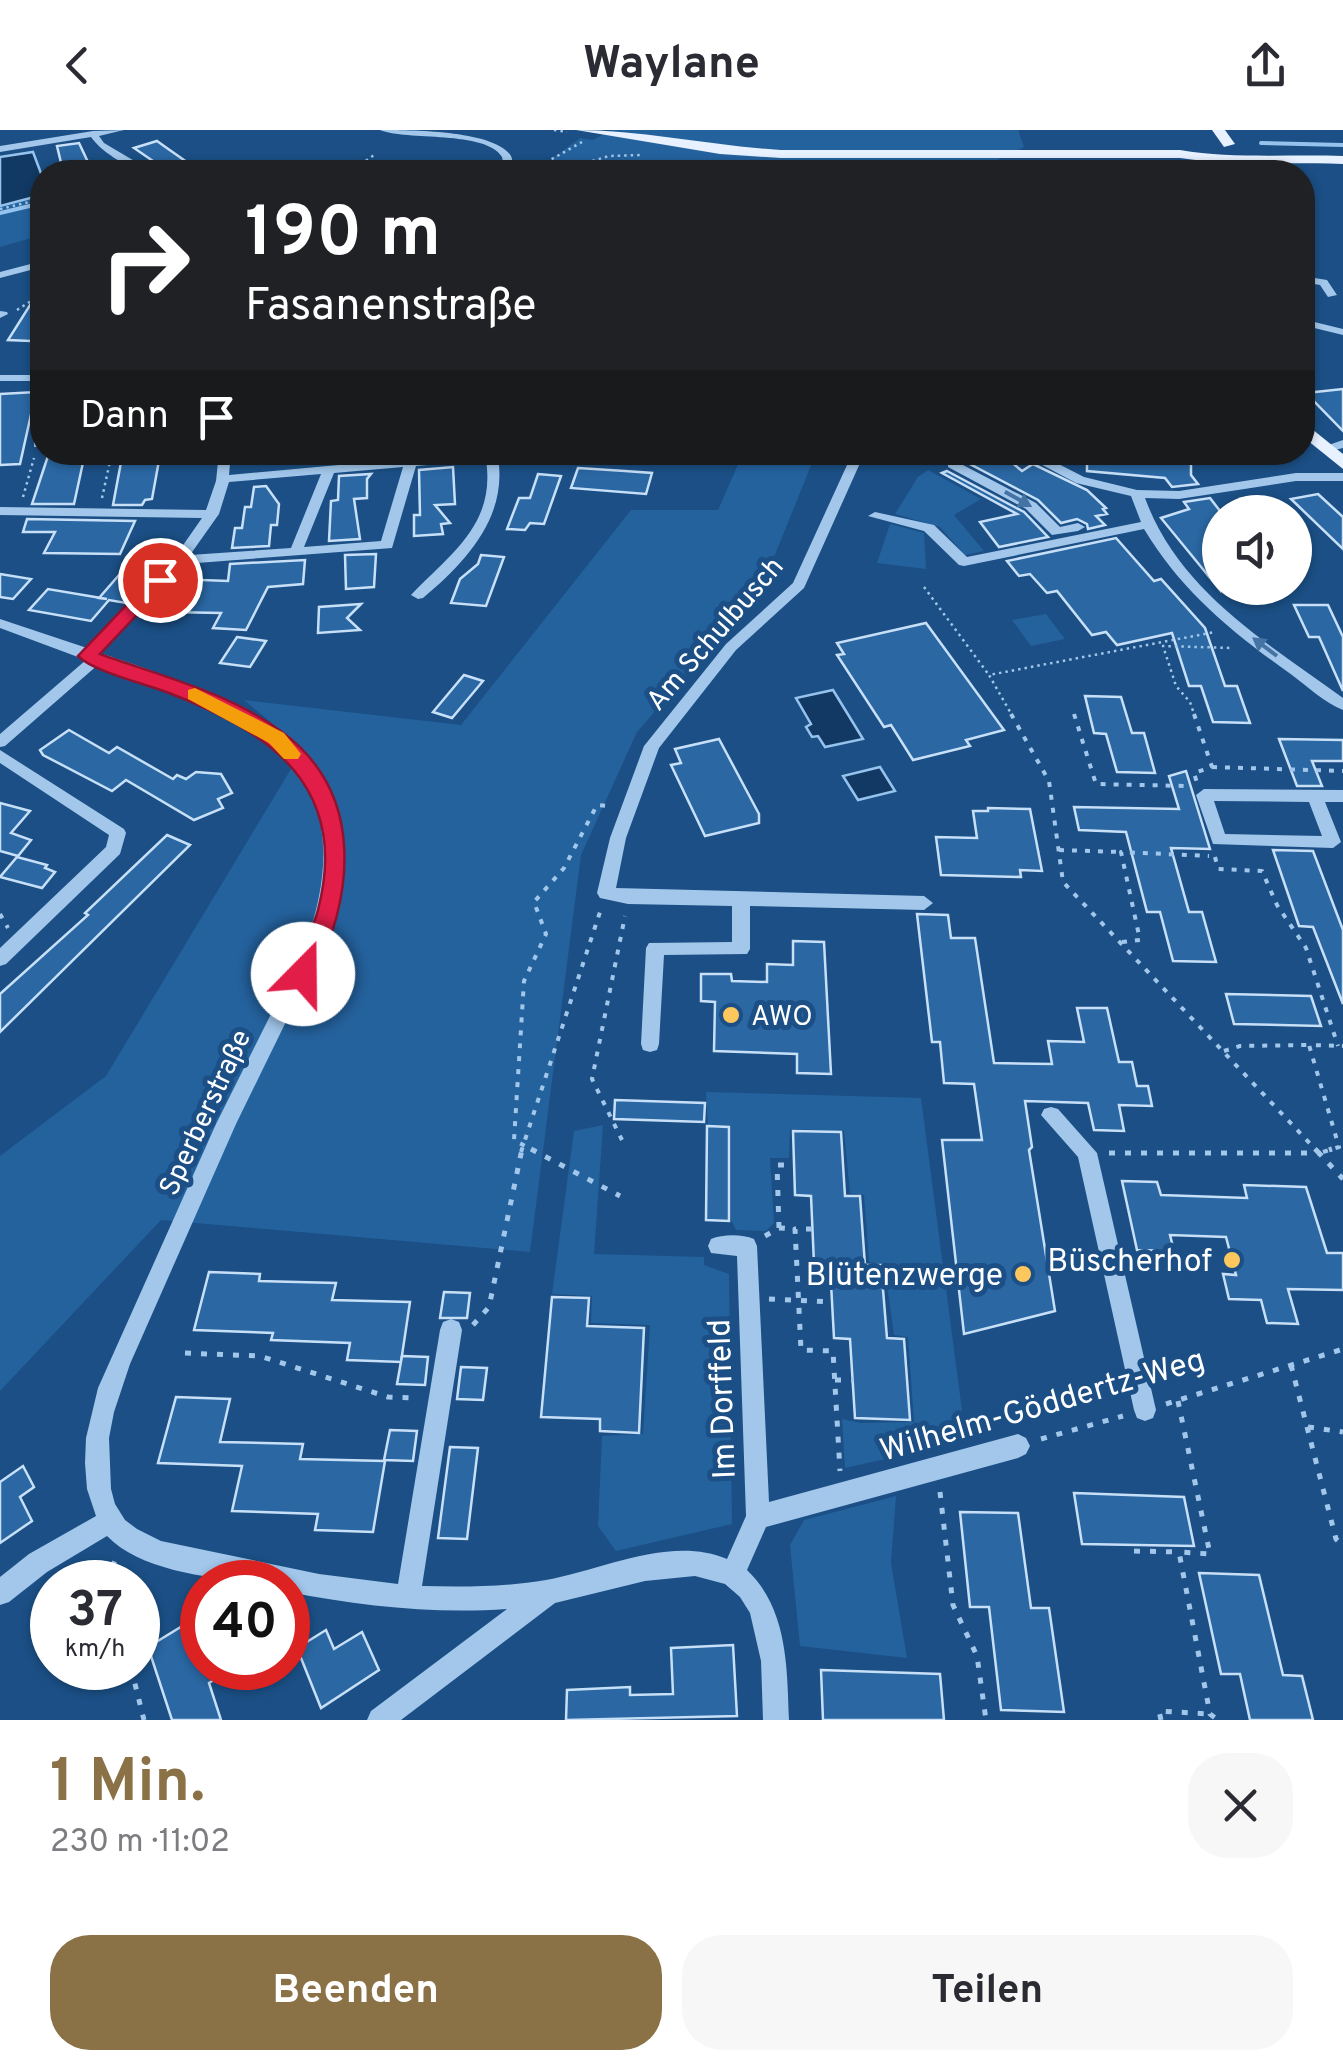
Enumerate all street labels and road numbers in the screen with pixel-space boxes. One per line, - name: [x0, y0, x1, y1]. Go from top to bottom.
- street label: Am Schulbusch: [640, 550, 793, 719]
- street label: Sperberstraße: [153, 1024, 261, 1202]
- street label: Im Dorffeld: [701, 1318, 747, 1480]
- street label: Wilhelm-Göddertz-Weg: [876, 1341, 1210, 1472]

